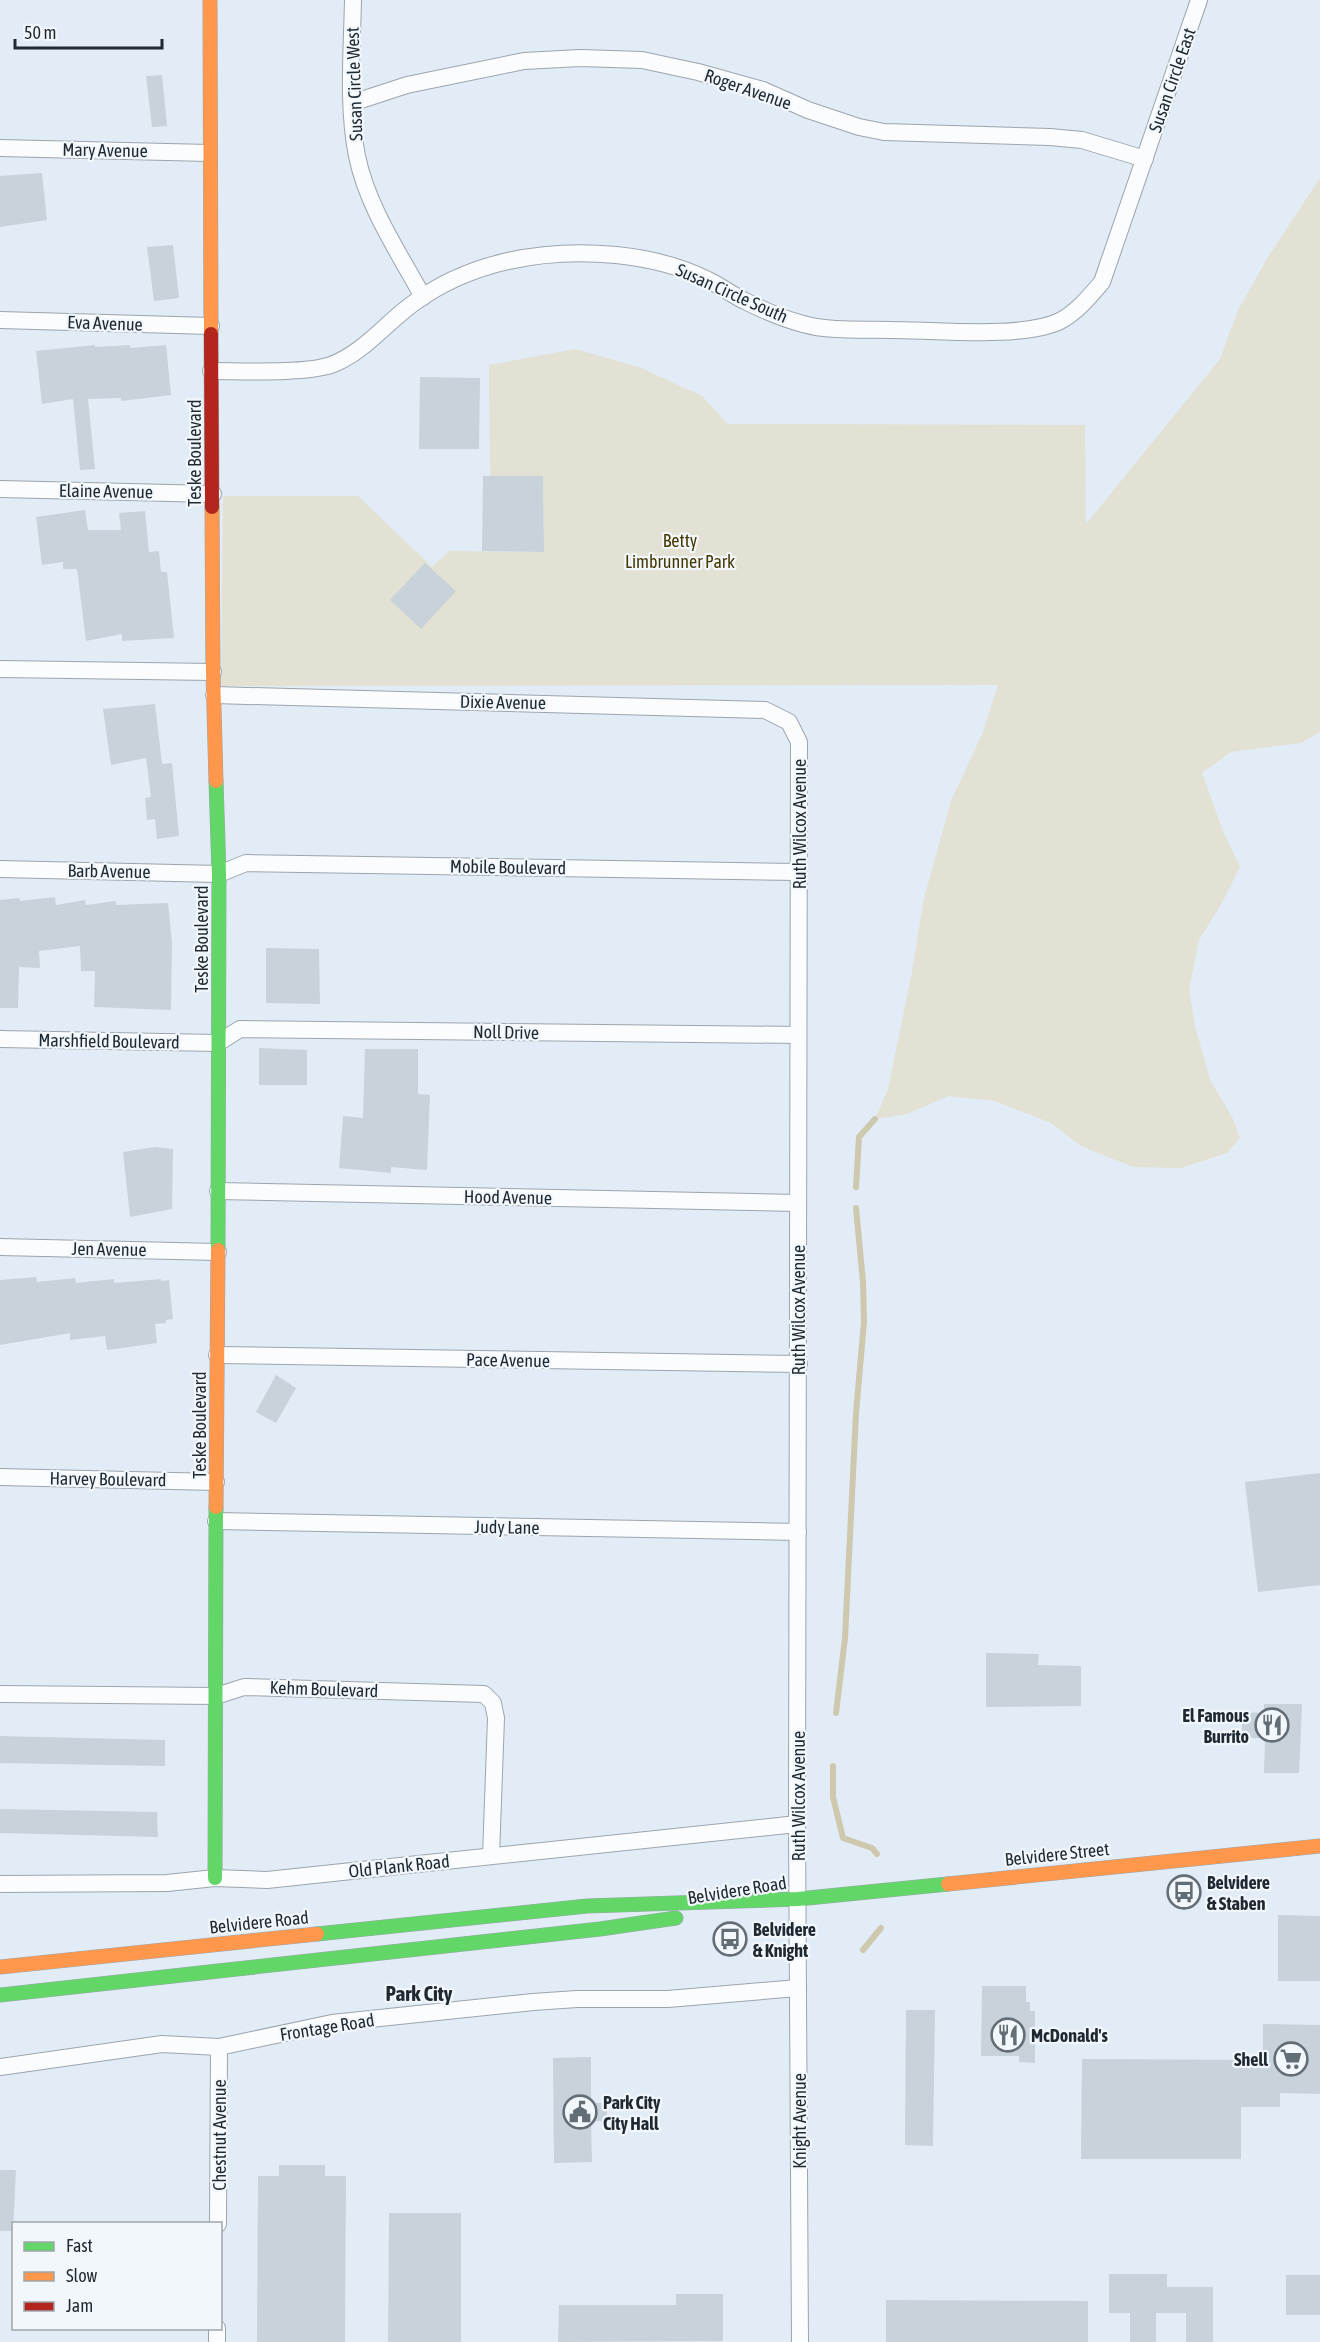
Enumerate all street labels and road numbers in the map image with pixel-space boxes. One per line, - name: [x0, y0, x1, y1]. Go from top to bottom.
- street label: Susan Circle East: [1144, 25, 1200, 135]
- street label: Susan Circle West: [342, 27, 366, 141]
- street label: Roger Avenue: [702, 64, 794, 114]
- street label: Mary Avenue: [62, 139, 148, 161]
- street label: Susan Circle South: [673, 259, 791, 327]
- street label: Eva Avenue: [67, 311, 143, 335]
- street label: Teske Boulevard: [184, 399, 205, 507]
- street label: Elaine Avenue: [59, 480, 153, 502]
- street label: Dixie Avenue: [460, 691, 546, 713]
- street label: Ruth Wilcox Avenue: [789, 759, 810, 889]
- street label: Mobile Boulevard: [450, 855, 566, 879]
- street label: Barb Avenue: [67, 860, 151, 882]
- street label: Teske Boulevard: [191, 885, 212, 993]
- street label: Noll Drive: [473, 1021, 539, 1043]
- street label: Marshfield Boulevard: [38, 1029, 180, 1053]
- street label: Hood Avenue: [464, 1186, 552, 1208]
- street label: Jen Avenue: [71, 1238, 147, 1260]
- street label: Ruth Wilcox Avenue: [788, 1245, 809, 1375]
- street label: Pace Avenue: [466, 1349, 550, 1371]
- street label: Teske Boulevard: [189, 1371, 210, 1479]
- street label: Harvey Boulevard: [49, 1467, 167, 1491]
- street label: Judy Lane: [474, 1516, 540, 1538]
- street label: Kehm Boulevard: [269, 1677, 379, 1701]
- street label: Ruth Wilcox Avenue: [788, 1731, 809, 1861]
- street label: Belvidere Street: [1004, 1838, 1110, 1870]
- street label: Old Plank Road: [347, 1850, 451, 1882]
- street label: Belvidere Road: [686, 1872, 788, 1908]
- street label: Belvidere Road: [208, 1906, 310, 1938]
- street label: Frontage Road: [278, 2009, 376, 2045]
- street label: Knight Avenue: [789, 2073, 810, 2169]
- street label: Chestnut Avenue: [209, 2079, 230, 2191]

